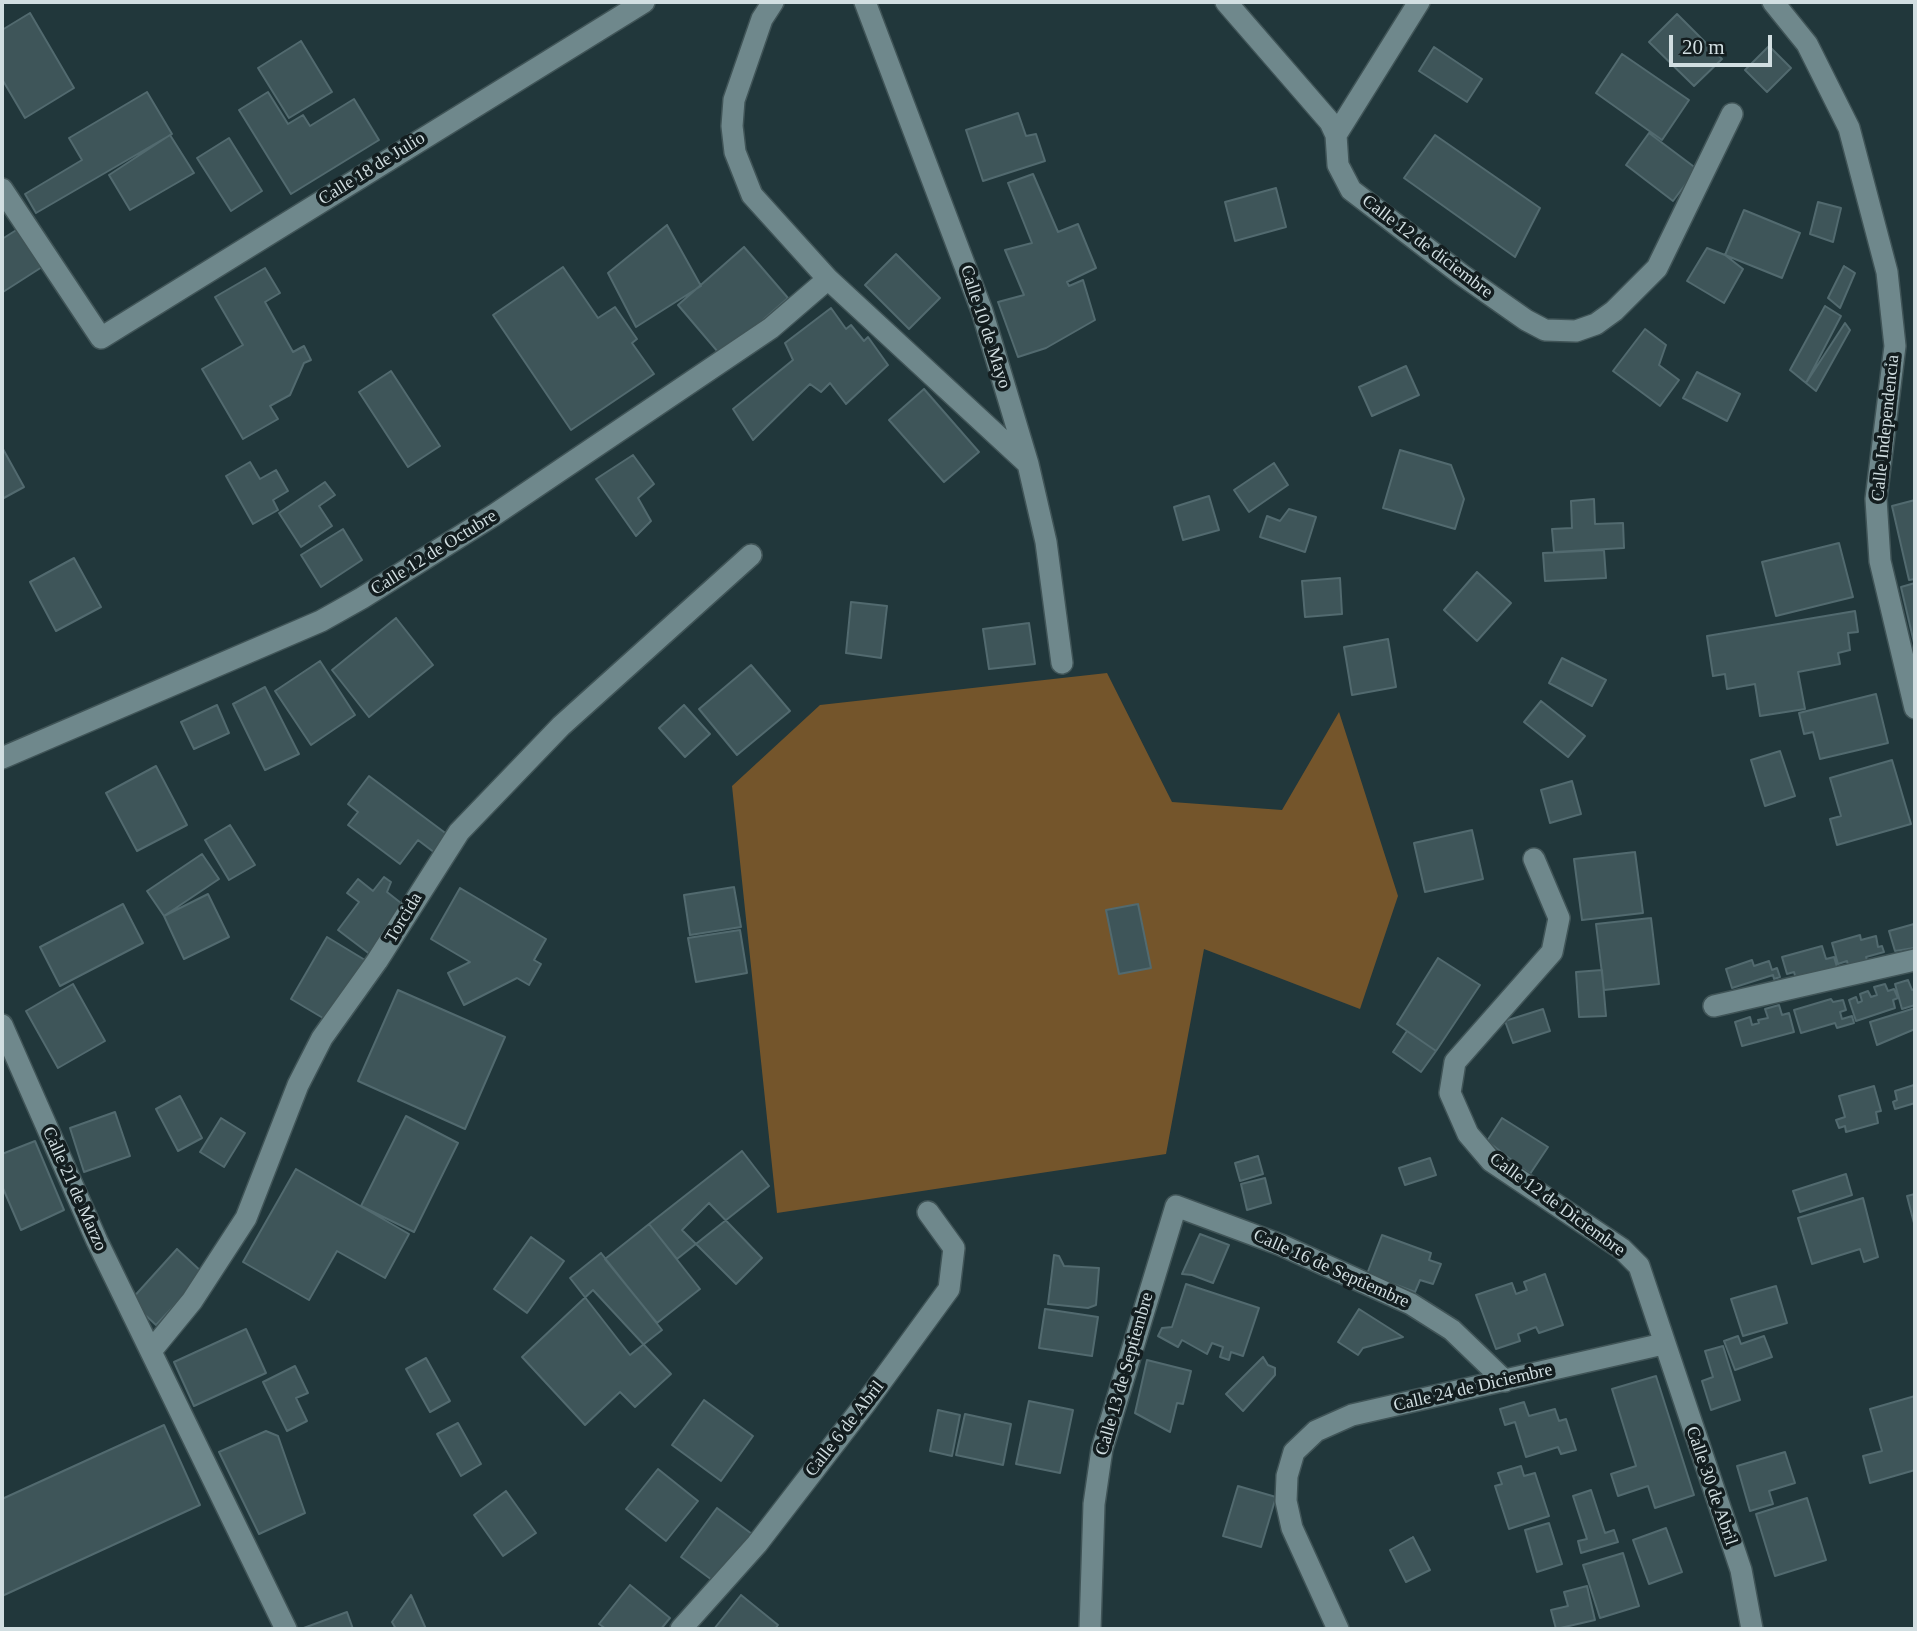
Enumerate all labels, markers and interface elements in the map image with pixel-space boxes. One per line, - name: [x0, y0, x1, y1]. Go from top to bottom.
- scale bar: [1672, 21, 1775, 65]
- text: 20 m: [1682, 35, 1725, 59]
- street label: Calle 18 de Julio: [315, 128, 429, 210]
- street label: Calle 12 de diciembre: [1357, 191, 1497, 303]
- street label: Calle 10 de Mayo: [955, 263, 1015, 391]
- street label: Calle Independencia: [1868, 354, 1904, 502]
- street label: Calle 12 de Octubre: [367, 506, 501, 600]
- street label: Torcida: [381, 889, 427, 947]
- street label: Calle 21 de Marzo: [37, 1124, 111, 1254]
- street label: Calle 12 de Diciembre: [1485, 1149, 1629, 1261]
- street label: Calle 16 de Septiembre: [1250, 1225, 1412, 1313]
- street label: Calle 13 de Septiembre: [1091, 1290, 1159, 1458]
- street label: Calle 24 de Diciembre: [1391, 1359, 1555, 1417]
- street label: Calle 6 de Abril: [801, 1377, 889, 1481]
- street label: Calle 30 de Abril: [1681, 1424, 1741, 1548]

